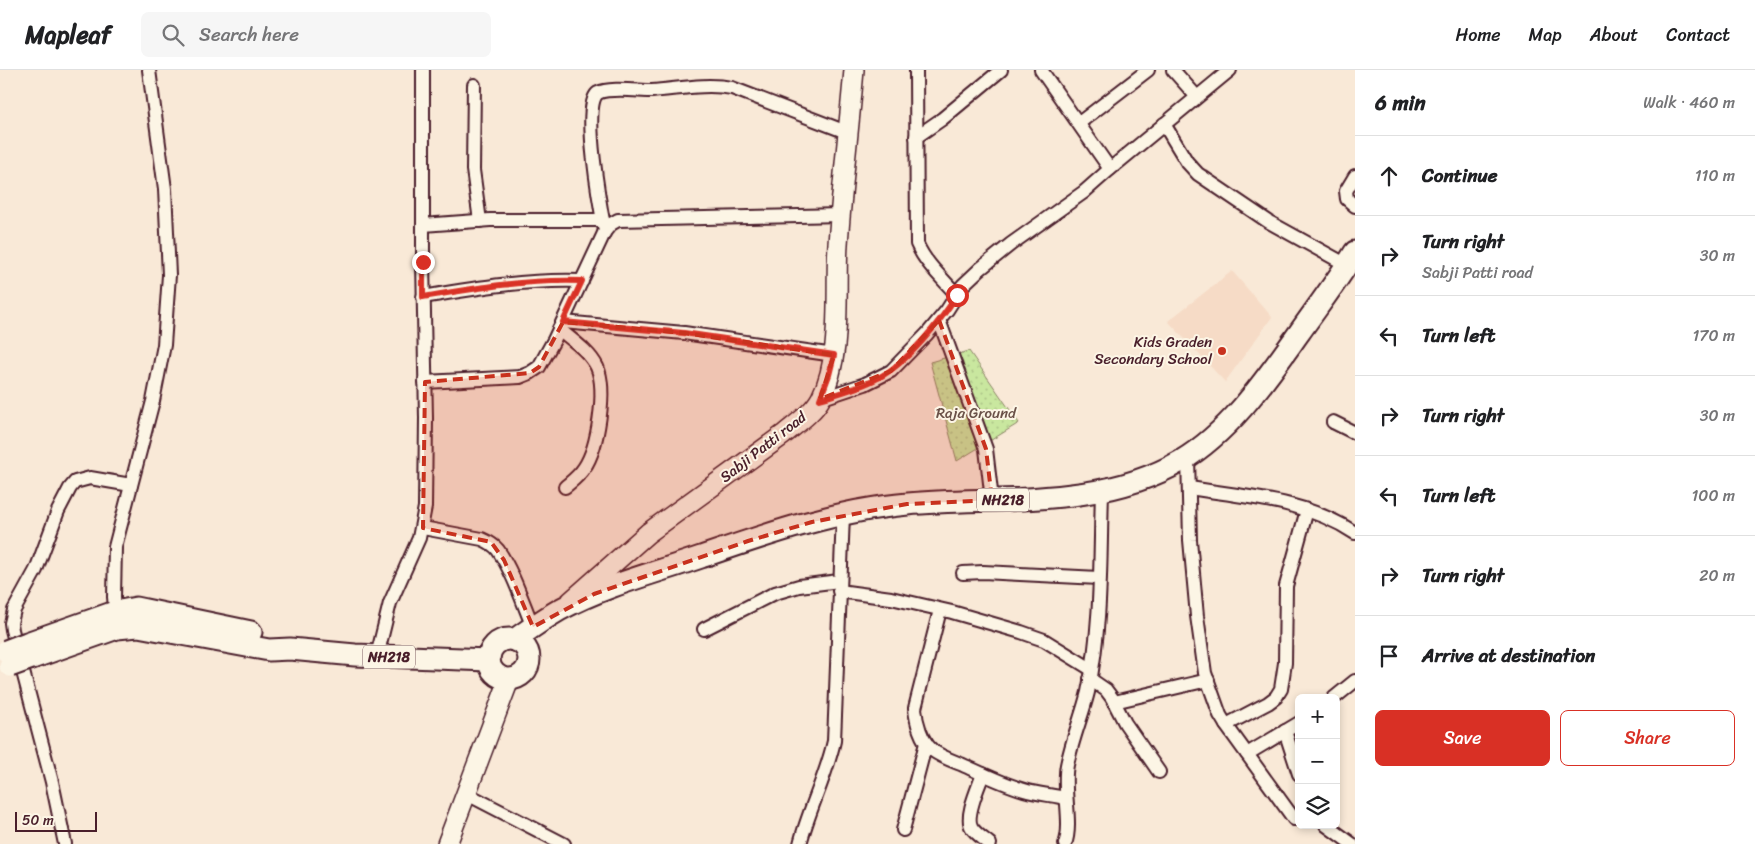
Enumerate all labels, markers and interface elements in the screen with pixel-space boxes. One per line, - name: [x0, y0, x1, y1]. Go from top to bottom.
- search box: [141, 12, 491, 57]
- text: Mapleaf: [25, 14, 111, 56]
- text: Search here: [199, 18, 299, 51]
- text: Home: [1456, 19, 1501, 51]
- text: Map: [1529, 19, 1562, 51]
- text: About: [1590, 19, 1638, 51]
- text: Contact: [1666, 19, 1730, 51]
- icon: search: [159, 21, 187, 49]
- text: 6 min: [1375, 84, 1426, 122]
- text: Walk · 460 m: [1643, 88, 1735, 117]
- text: Continue: [1422, 159, 1498, 192]
- text: 110 m: [1695, 161, 1735, 190]
- icon: ahead: [1375, 162, 1403, 190]
- text: Turn right: [1422, 225, 1504, 258]
- text: 30 m: [1700, 241, 1735, 270]
- icon: right: [1375, 242, 1403, 270]
- route end: [412, 251, 435, 274]
- text: Sabji Patti road: [1422, 258, 1533, 287]
- route start: [946, 284, 969, 307]
- text: Turn left: [1422, 319, 1495, 352]
- text: 170 m: [1692, 321, 1735, 350]
- icon: left: [1375, 322, 1403, 350]
- place label: Kids Graden Secondary School: [1094, 329, 1213, 372]
- marker: Kids Graden Secondary School: [1216, 345, 1228, 357]
- text: Turn right: [1422, 399, 1504, 432]
- park label: Raja Ground: [936, 400, 1017, 426]
- text: 30 m: [1700, 401, 1735, 430]
- icon: right: [1375, 402, 1403, 430]
- street label: Sabji Patti road: [714, 404, 813, 489]
- text: Turn left: [1422, 479, 1495, 512]
- text: 100 m: [1691, 481, 1735, 510]
- icon: left: [1375, 482, 1403, 510]
- road number: NH218: [977, 488, 1029, 512]
- text: Turn right: [1422, 559, 1504, 592]
- text: 20 m: [1699, 561, 1735, 590]
- icon: right: [1375, 562, 1403, 590]
- text: Arrive at destination: [1422, 639, 1595, 672]
- icon: arrive: [1375, 642, 1403, 670]
- road number: NH218: [363, 646, 415, 668]
- map controls: [1295, 694, 1340, 829]
- button: +: [1295, 694, 1340, 739]
- button: Save: [1375, 710, 1550, 766]
- button: Share: [1560, 710, 1735, 766]
- button: −: [1295, 739, 1340, 784]
- button: layers: [1295, 784, 1340, 829]
- text: 50 m: [22, 808, 54, 833]
- scale bar: [15, 809, 98, 832]

